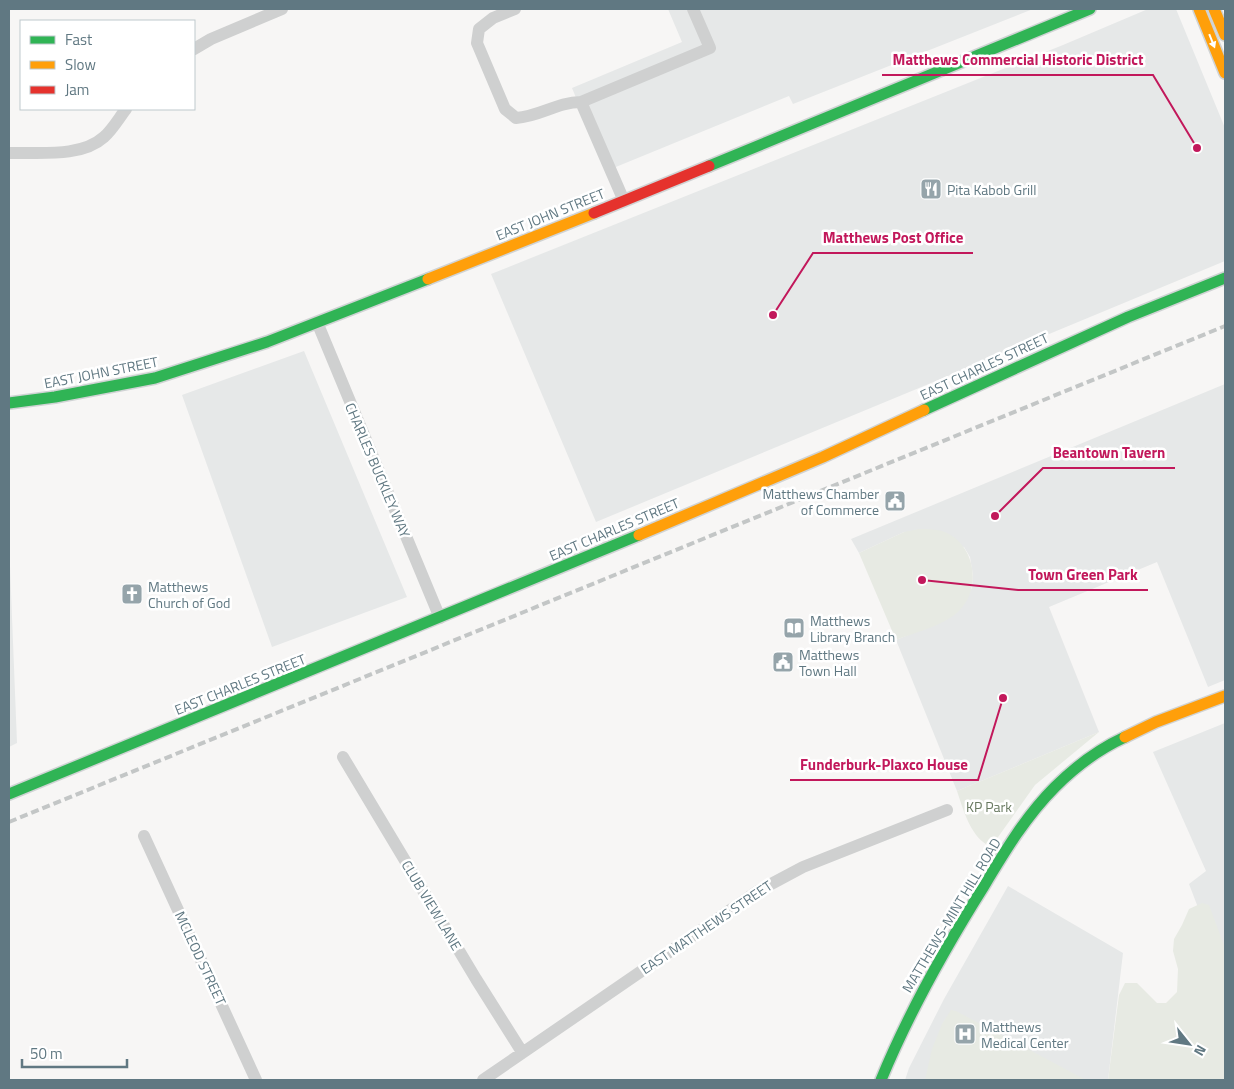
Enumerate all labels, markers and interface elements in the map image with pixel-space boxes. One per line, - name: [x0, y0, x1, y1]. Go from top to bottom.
- legend: [20, 20, 195, 110]
- text: Fast: [65, 28, 93, 51]
- one-way arrow: [1208, 34, 1216, 49]
- callout: Matthews Commercial Historic District: [882, 45, 1153, 75]
- text: Matthews Commercial Historic District: [893, 48, 1144, 71]
- text: Slow: [65, 53, 96, 76]
- text: Jam: [65, 78, 89, 101]
- restaurant icon: Pita Kabob Grill: [919, 177, 943, 201]
- place label: Pita Kabob Grill: [947, 179, 1037, 200]
- street label: EAST JOHN STREET: [492, 182, 608, 245]
- callout: Matthews Post Office: [813, 223, 973, 253]
- text: Matthews Post Office: [823, 226, 964, 249]
- street label: EAST CHARLES STREET: [916, 327, 1052, 405]
- street label: EAST JOHN STREET: [42, 351, 160, 393]
- street label: CHARLES BUCKLEY WAY: [340, 399, 416, 541]
- callout: Beantown Tavern: [1043, 438, 1175, 468]
- text: Beantown Tavern: [1053, 441, 1165, 464]
- place label: Matthews Chamber of Commerce: [763, 483, 879, 520]
- public building icon: Matthews Chamber of Commerce: [883, 489, 907, 513]
- street label: EAST CHARLES STREET: [546, 492, 683, 566]
- callout: Town Green Park: [1018, 560, 1148, 590]
- text: Town Green Park: [1028, 563, 1138, 586]
- place label: Matthews Church of God: [148, 576, 231, 613]
- church icon: Matthews Church of God: [120, 582, 144, 606]
- place label: Matthews Library Branch: [810, 610, 895, 647]
- library icon: Matthews Library Branch: [782, 616, 806, 640]
- place label: Matthews Town Hall: [799, 644, 859, 681]
- street label: EAST CHARLES STREET: [171, 648, 309, 720]
- public building icon: Matthews Town Hall: [771, 650, 795, 674]
- callout: Funderburk-Plaxco House: [790, 750, 978, 780]
- text: Funderburk-Plaxco House: [800, 753, 968, 776]
- park label: KP Park: [966, 796, 1012, 817]
- street label: MATTHEWS-MINT HILL ROAD: [896, 834, 1006, 996]
- street label: CLUB VIEW LANE: [397, 856, 467, 954]
- street label: EAST MATTHEWS STREET: [636, 875, 777, 979]
- street label: MCLEOD STREET: [170, 908, 232, 1009]
- place label: Matthews Medical Center: [981, 1016, 1069, 1053]
- north arrow: [1164, 1019, 1214, 1069]
- hospital icon: Matthews Medical Center: [953, 1022, 977, 1046]
- scale bar: [22, 1036, 128, 1068]
- text: N: [1189, 1041, 1212, 1060]
- text: 50 m: [30, 1042, 63, 1065]

